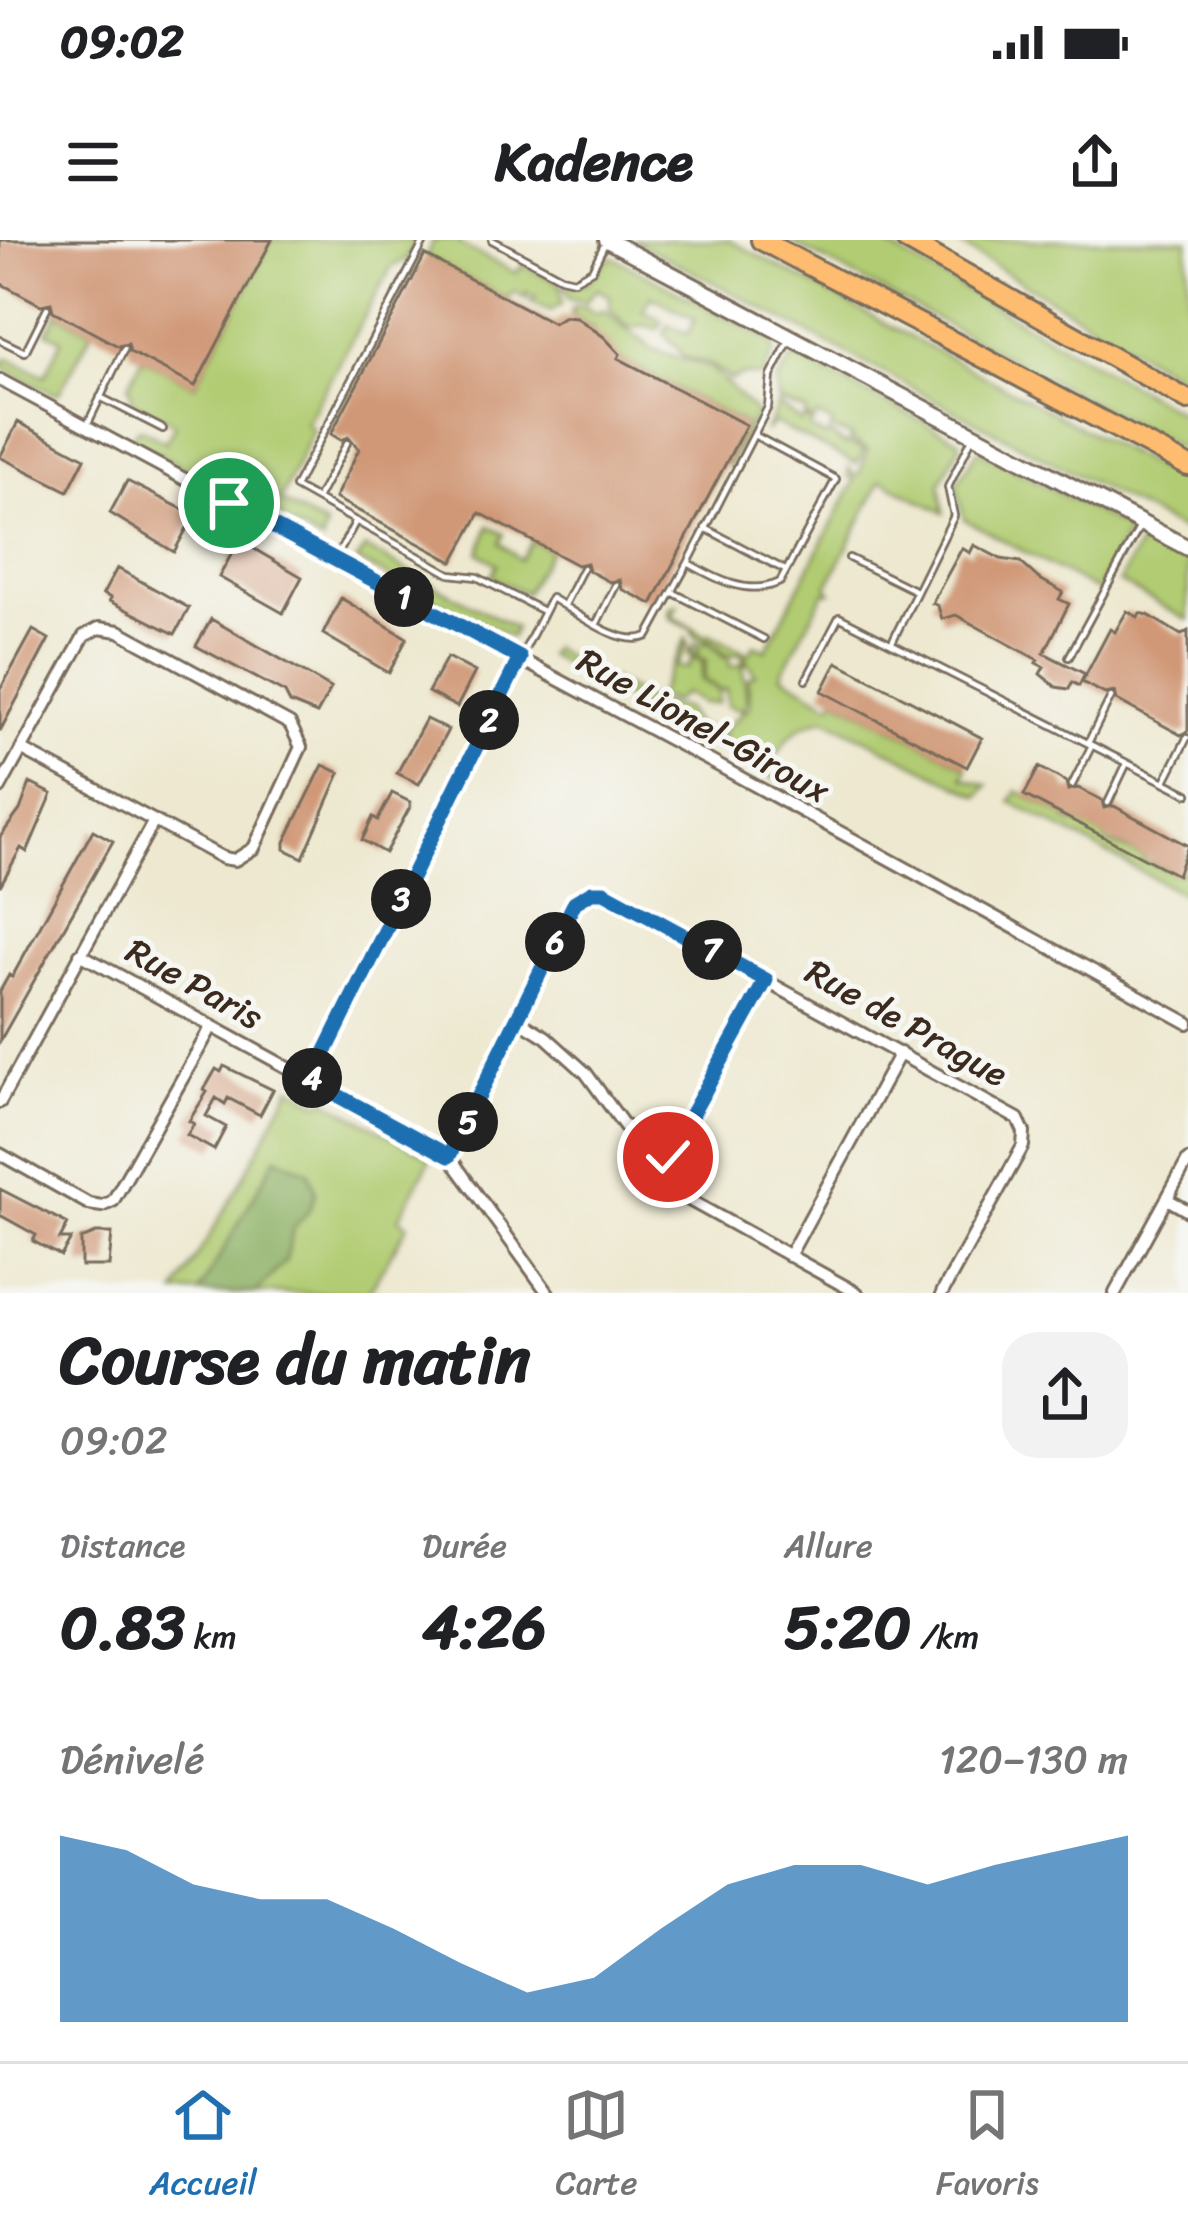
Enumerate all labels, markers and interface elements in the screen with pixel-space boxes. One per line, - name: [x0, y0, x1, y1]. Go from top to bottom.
- text: 09:02: [60, 2, 184, 82]
- text: Kadence: [495, 114, 693, 210]
- icon: menu: [60, 129, 126, 195]
- icon: share: [1062, 129, 1128, 195]
- pin: [178, 452, 280, 554]
- icon: arrive: [196, 470, 262, 536]
- pin: 1: [374, 567, 434, 627]
- text: 1: [397, 568, 411, 626]
- street label: Rue Lionel-Giroux: [565, 630, 843, 822]
- pin: 2: [459, 690, 519, 750]
- text: 2: [479, 691, 499, 749]
- pin: 3: [371, 869, 431, 929]
- text: 3: [392, 870, 410, 928]
- pin: 6: [525, 912, 585, 972]
- text: 6: [546, 913, 564, 971]
- street label: Rue Paris: [114, 920, 276, 1048]
- pin: 7: [682, 920, 742, 980]
- text: 7: [703, 921, 721, 979]
- street label: Rue de Prague: [793, 941, 1020, 1105]
- pin: 4: [282, 1048, 342, 1108]
- text: 4: [302, 1049, 322, 1107]
- pin: 5: [438, 1092, 498, 1152]
- text: 5: [458, 1093, 478, 1151]
- pin: [617, 1106, 719, 1208]
- icon: check: [635, 1124, 701, 1190]
- text: Course du matin: [60, 1302, 531, 1419]
- button: share: [1002, 1332, 1128, 1458]
- text: 09:02: [60, 1406, 168, 1475]
- text: Distance: [60, 1517, 185, 1575]
- text: Durée: [422, 1517, 507, 1575]
- text: Allure: [784, 1517, 873, 1575]
- text: 0.83: [60, 1575, 185, 1681]
- text: 4:26: [422, 1575, 546, 1681]
- text: 5:20: [784, 1575, 911, 1681]
- text: km: [185, 1608, 237, 1666]
- text: /km: [911, 1608, 979, 1666]
- text: Dénivelé: [60, 1725, 205, 1794]
- text: 120–130 m: [939, 1725, 1128, 1794]
- tab: Accueil: [149, 2082, 257, 2212]
- tab: Carte: [555, 2082, 637, 2212]
- tab: Favoris: [936, 2082, 1039, 2212]

